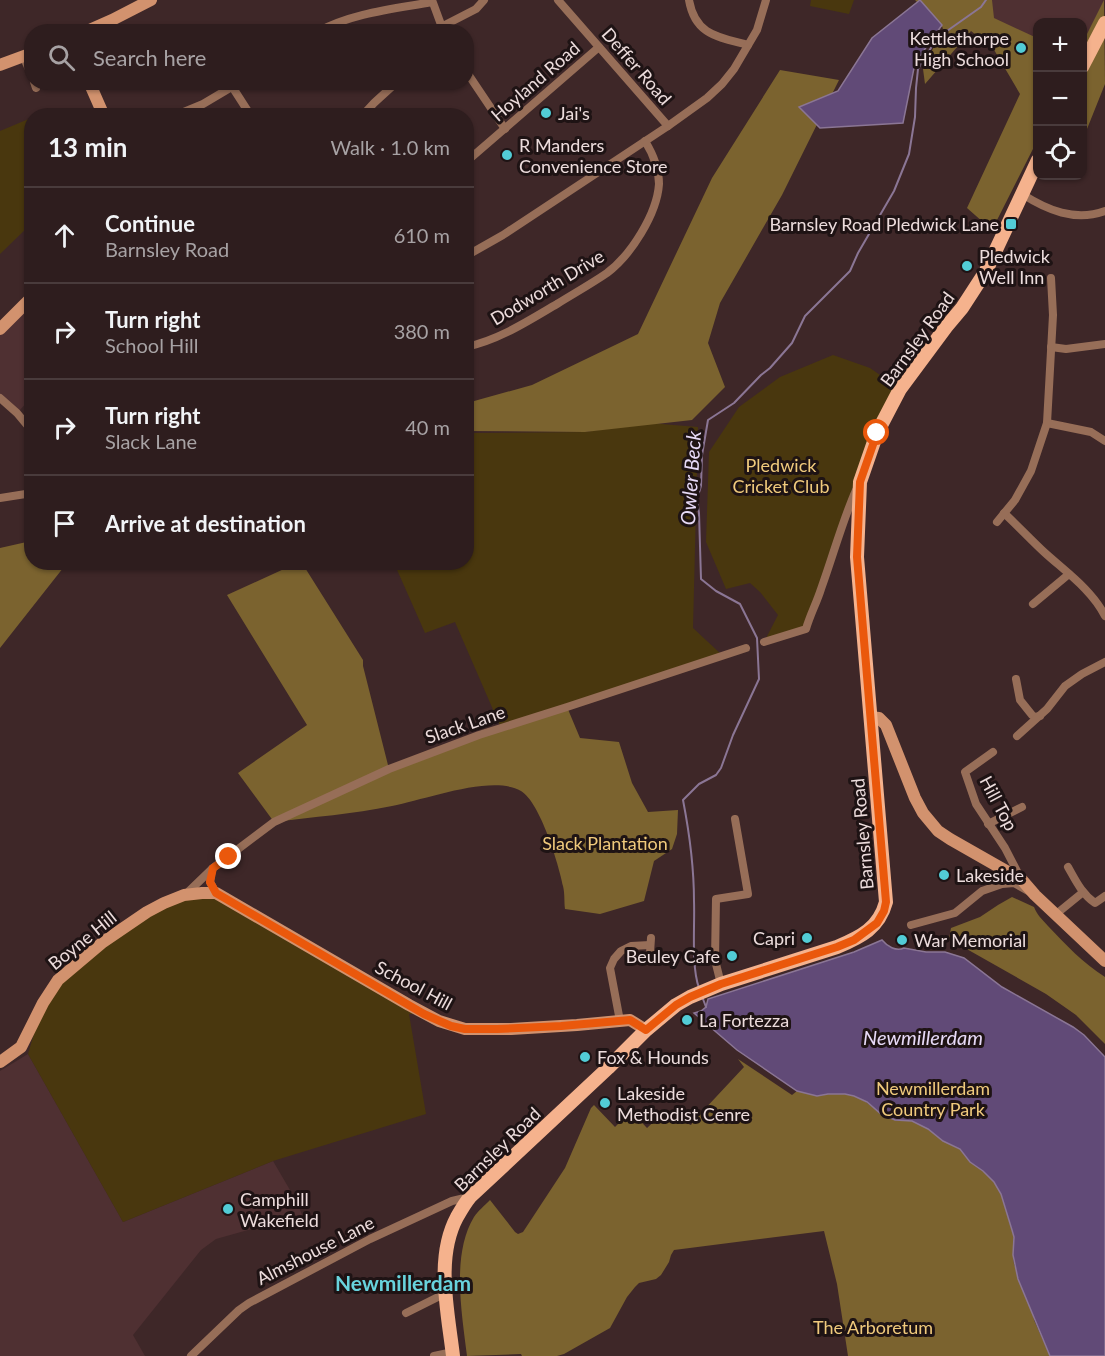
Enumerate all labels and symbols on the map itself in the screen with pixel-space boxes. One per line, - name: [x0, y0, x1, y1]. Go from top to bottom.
- street label: Deffer Road: [598, 23, 676, 109]
- place label: Kettlethorpe High School: [909, 27, 1009, 70]
- street label: Hoyland Road: [486, 36, 584, 126]
- marker: Kettlethorpe High School: [1014, 41, 1028, 55]
- place label: Jai's: [558, 102, 590, 124]
- marker: Jai's: [539, 106, 553, 120]
- place label: R Manders Convenience Store: [519, 134, 668, 177]
- marker: R Manders Convenience Store: [500, 148, 514, 162]
- place label: Barnsley Road Pledwick Lane: [770, 213, 999, 235]
- marker: Barnsley Road Pledwick Lane: [1004, 217, 1018, 231]
- street label: Dodworth Drive: [486, 244, 608, 330]
- place label: Pledwick Well Inn: [979, 245, 1051, 288]
- marker: Pledwick Well Inn: [960, 259, 974, 273]
- street label: Barnsley Road: [875, 287, 959, 391]
- route start: [863, 419, 889, 445]
- water label: Owler Beck: [675, 429, 705, 526]
- park label: Pledwick Cricket Club: [733, 454, 829, 497]
- street label: Slack Lane: [422, 700, 508, 748]
- street label: Hill Top: [975, 772, 1023, 834]
- street label: Barnsley Road: [846, 777, 878, 891]
- park label: Slack Plantation: [542, 832, 668, 854]
- route end: [215, 843, 241, 869]
- place label: Lakeside: [956, 864, 1024, 886]
- marker: Lakeside: [937, 868, 951, 882]
- street label: Boyne Hill: [43, 906, 121, 974]
- place label: Capri: [753, 927, 795, 949]
- place label: War Memorial: [914, 929, 1026, 951]
- marker: Capri: [800, 931, 814, 945]
- marker: War Memorial: [895, 933, 909, 947]
- place label: Beuley Cafe: [626, 945, 720, 967]
- marker: Beuley Cafe: [725, 949, 739, 963]
- street label: School Hill: [372, 956, 456, 1014]
- place label: La Fortezza: [699, 1009, 789, 1031]
- marker: La Fortezza: [680, 1013, 694, 1027]
- water label: Newmillerdam: [863, 1025, 983, 1049]
- place label: Fox & Hounds: [597, 1046, 709, 1068]
- marker: Fox & Hounds: [578, 1050, 592, 1064]
- park label: Newmillerdam Country Park: [876, 1077, 990, 1120]
- place label: Lakeside Methodist Cenre: [617, 1082, 750, 1125]
- marker: Lakeside Methodist Cenre: [598, 1096, 612, 1110]
- street label: Barnsley Road: [449, 1102, 545, 1196]
- place label: Camphill Wakefield: [240, 1188, 319, 1231]
- marker: Camphill Wakefield: [221, 1202, 235, 1216]
- street label: Almshouse Lane: [253, 1211, 377, 1289]
- district label: Newmillerdam: [335, 1270, 471, 1295]
- park label: The Arboretum: [813, 1316, 933, 1338]

